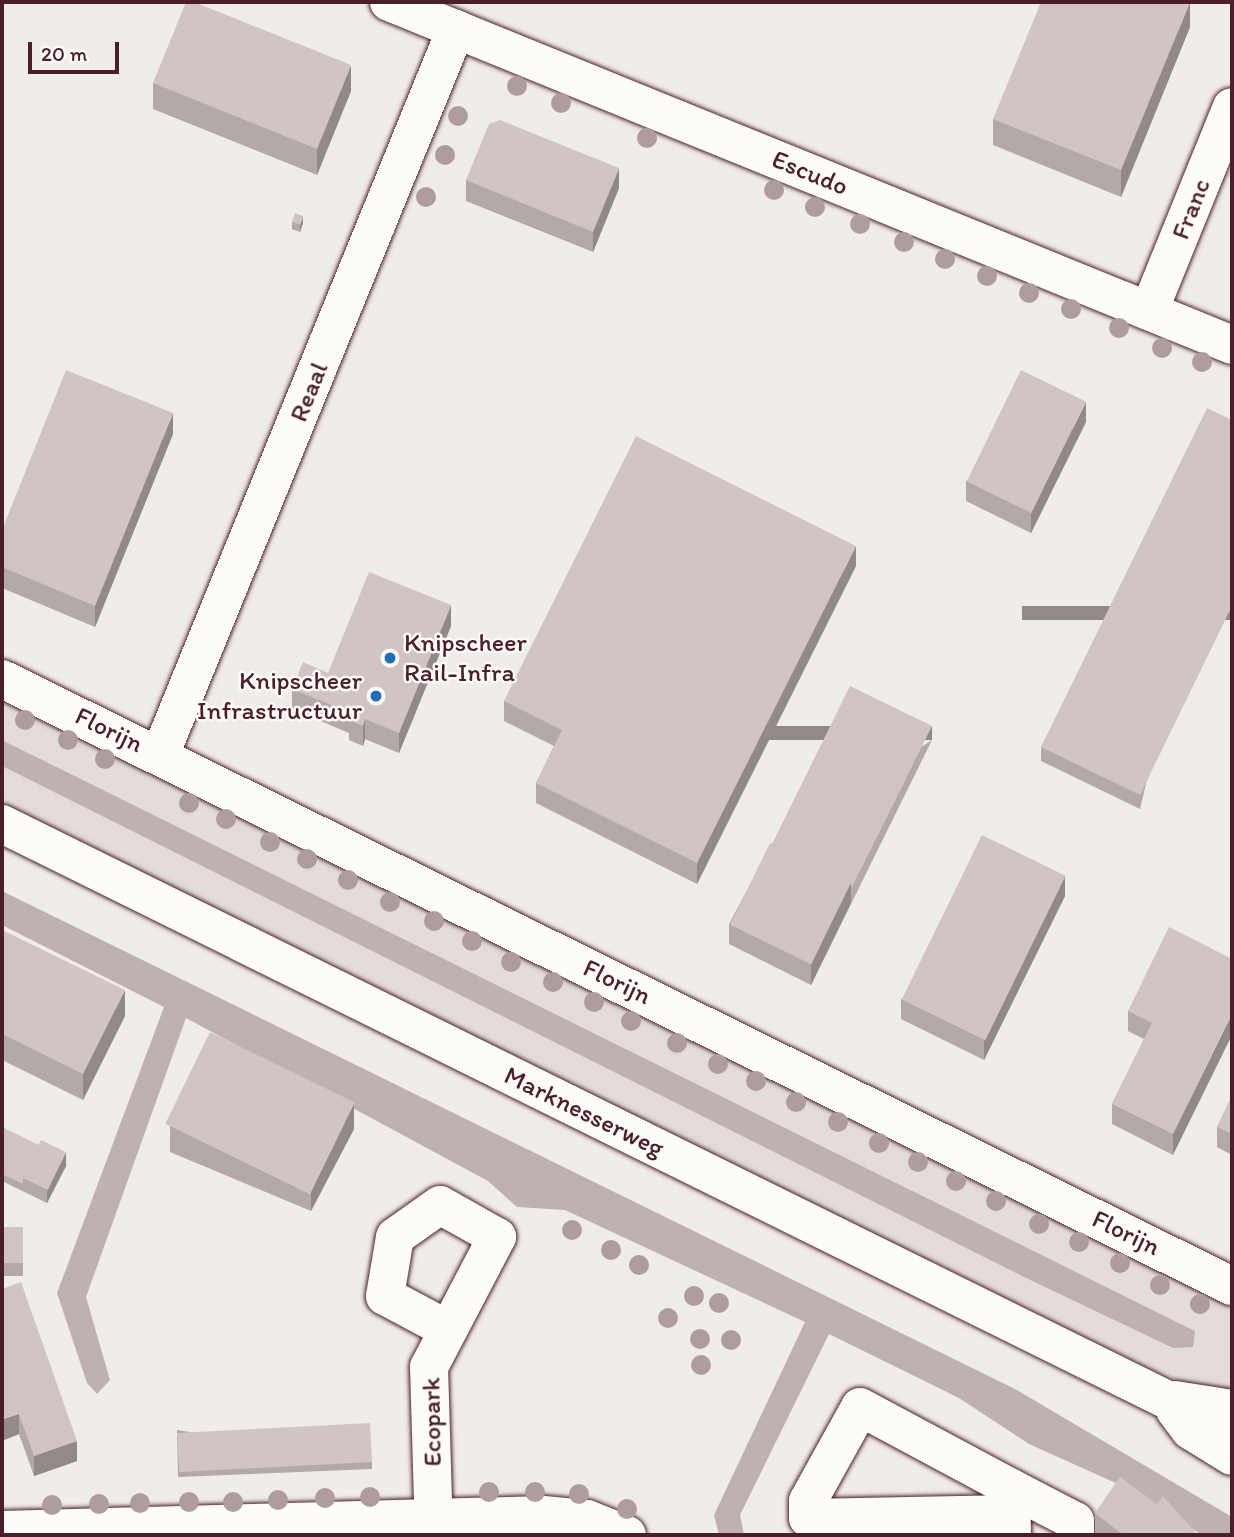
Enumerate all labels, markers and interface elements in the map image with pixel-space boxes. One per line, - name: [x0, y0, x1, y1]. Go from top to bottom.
- scale bar: [32, 28, 122, 72]
- text: 20 m: [41, 41, 87, 66]
- street label: Escudo: [767, 144, 853, 202]
- street label: Franc: [1165, 174, 1217, 244]
- street label: Reaal: [283, 358, 335, 426]
- place label: Knipscheer Rail-Infra: [404, 627, 527, 688]
- marker: Knipscheer Rail-Infra: [382, 650, 398, 666]
- place label: Knipscheer Infrastructuur: [197, 665, 362, 726]
- marker: Knipscheer Infrastructuur: [368, 688, 384, 704]
- street label: Florijn: [70, 700, 148, 760]
- street label: Florijn: [578, 952, 656, 1012]
- street label: Marknesserweg: [499, 1060, 669, 1164]
- street label: Florijn: [1087, 1203, 1165, 1263]
- street label: Ecopark: [416, 1377, 448, 1467]

